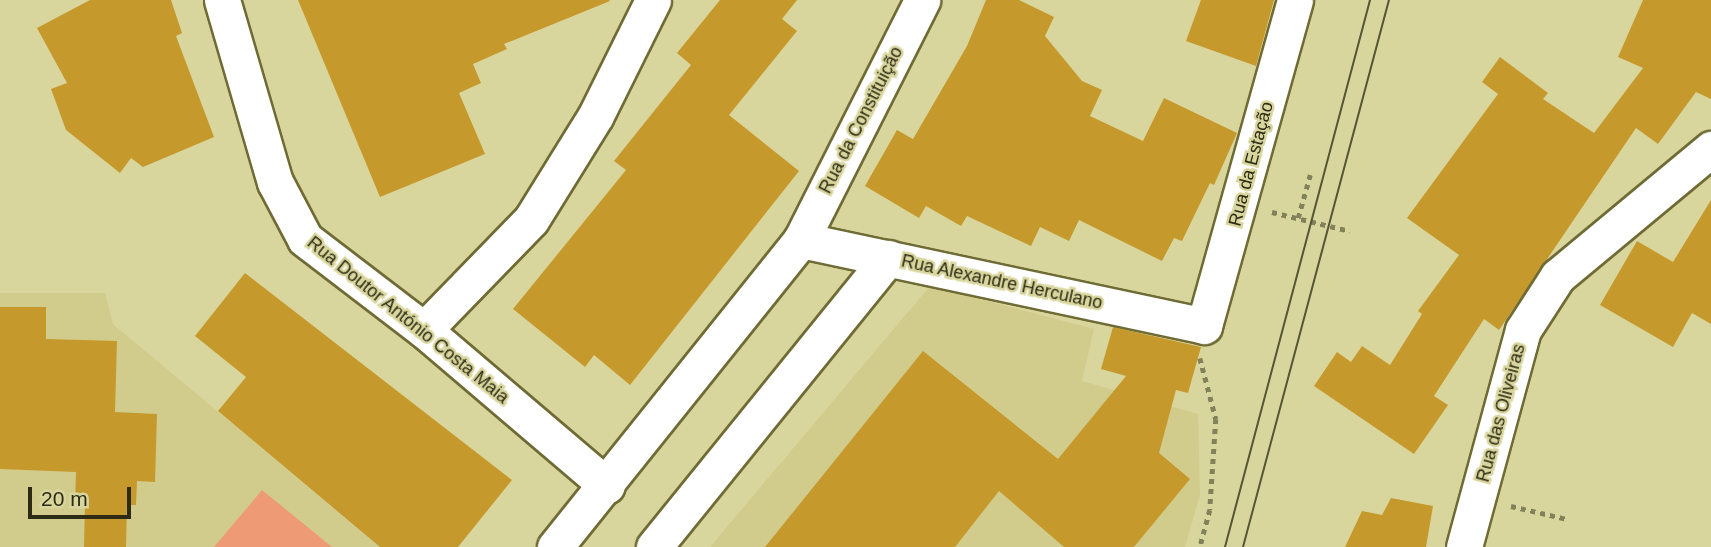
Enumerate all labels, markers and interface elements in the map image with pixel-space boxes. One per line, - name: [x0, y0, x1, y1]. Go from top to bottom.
- street label: Rua da Constituição: [815, 43, 907, 197]
- street label: Rua da Estação: [1224, 99, 1278, 229]
- street label: Rua Doutor António Costa Maia: [302, 232, 514, 408]
- street label: Rua Alexandre Herculano: [899, 250, 1105, 314]
- street label: Rua das Oliveiras: [1472, 342, 1530, 484]
- scale bar: [32, 474, 135, 518]
- text: 20 m: [41, 487, 88, 510]

